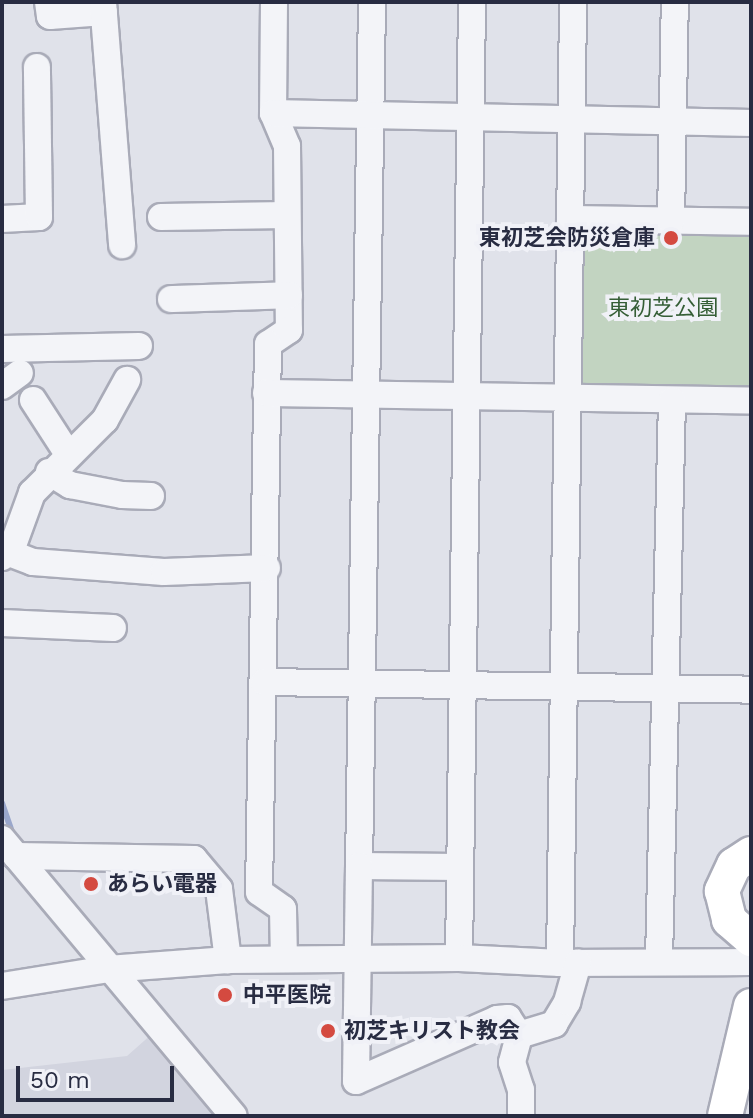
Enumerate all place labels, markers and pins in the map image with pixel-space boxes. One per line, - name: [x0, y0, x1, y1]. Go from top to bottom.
- place label: 東初芝会防災倉庫: [479, 225, 655, 251]
- marker: 東初芝会防災倉庫: [662, 229, 680, 247]
- place label: あらい電器: [107, 871, 217, 897]
- marker: あらい電器: [82, 875, 100, 893]
- place label: 中平医院: [243, 982, 331, 1008]
- marker: 中平医院: [214, 984, 236, 1006]
- place label: 初芝キリスト教会: [344, 1018, 520, 1044]
- marker: 初芝キリスト教会: [319, 1022, 337, 1040]

